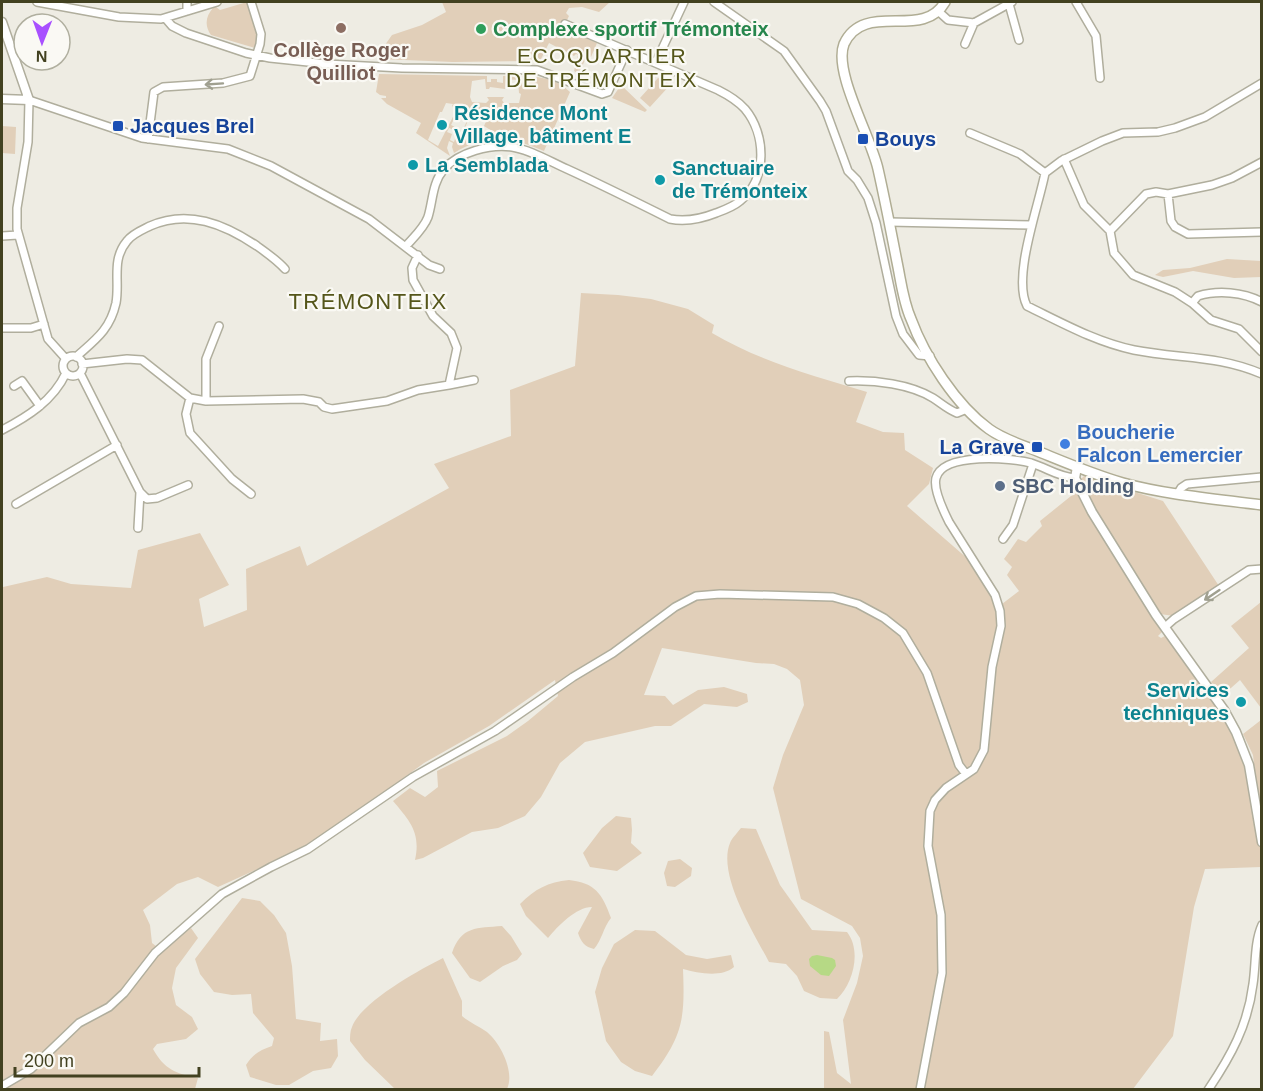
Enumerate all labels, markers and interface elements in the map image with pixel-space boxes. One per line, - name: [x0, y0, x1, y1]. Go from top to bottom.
- north arrow: [12, 12, 72, 72]
- place label: Complexe sportif Trémonteix: [493, 18, 769, 40]
- marker: Collège Roger Quilliot: [334, 21, 348, 35]
- marker: Complexe sportif Trémonteix: [474, 22, 488, 36]
- place label: Collège Roger Quilliot: [273, 39, 409, 84]
- district label: ECOQUARTIER DE TRÉMONTEIX: [506, 44, 698, 91]
- text: N: [36, 48, 48, 65]
- one-way arrow: [204, 78, 224, 89]
- place label: Résidence Mont Village, bâtiment E: [454, 102, 631, 147]
- place label: Jacques Brel: [130, 115, 255, 137]
- marker: Résidence Mont Village, bâtiment E: [435, 118, 449, 132]
- marker: Jacques Brel: [111, 119, 125, 133]
- place label: Bouys: [875, 128, 936, 150]
- marker: Bouys: [856, 132, 870, 146]
- place label: La Semblada: [425, 154, 549, 176]
- place label: Sanctuaire de Trémonteix: [672, 157, 808, 202]
- marker: La Semblada: [406, 158, 420, 172]
- marker: Sanctuaire de Trémonteix: [653, 173, 667, 187]
- district label: TRÉMONTEIX: [288, 289, 448, 314]
- place label: Boucherie Falcon Lemercier: [1077, 421, 1243, 466]
- place label: La Grave: [939, 436, 1025, 458]
- marker: Boucherie Falcon Lemercier: [1058, 437, 1072, 451]
- marker: La Grave: [1030, 440, 1044, 454]
- place label: SBC Holding: [1012, 475, 1134, 497]
- marker: SBC Holding: [993, 479, 1007, 493]
- one-way arrow: [1203, 588, 1220, 601]
- place label: Services techniques: [1123, 679, 1229, 724]
- marker: Services techniques: [1234, 695, 1248, 709]
- scale bar: [15, 1040, 200, 1078]
- text: 200 m: [24, 1051, 74, 1071]

